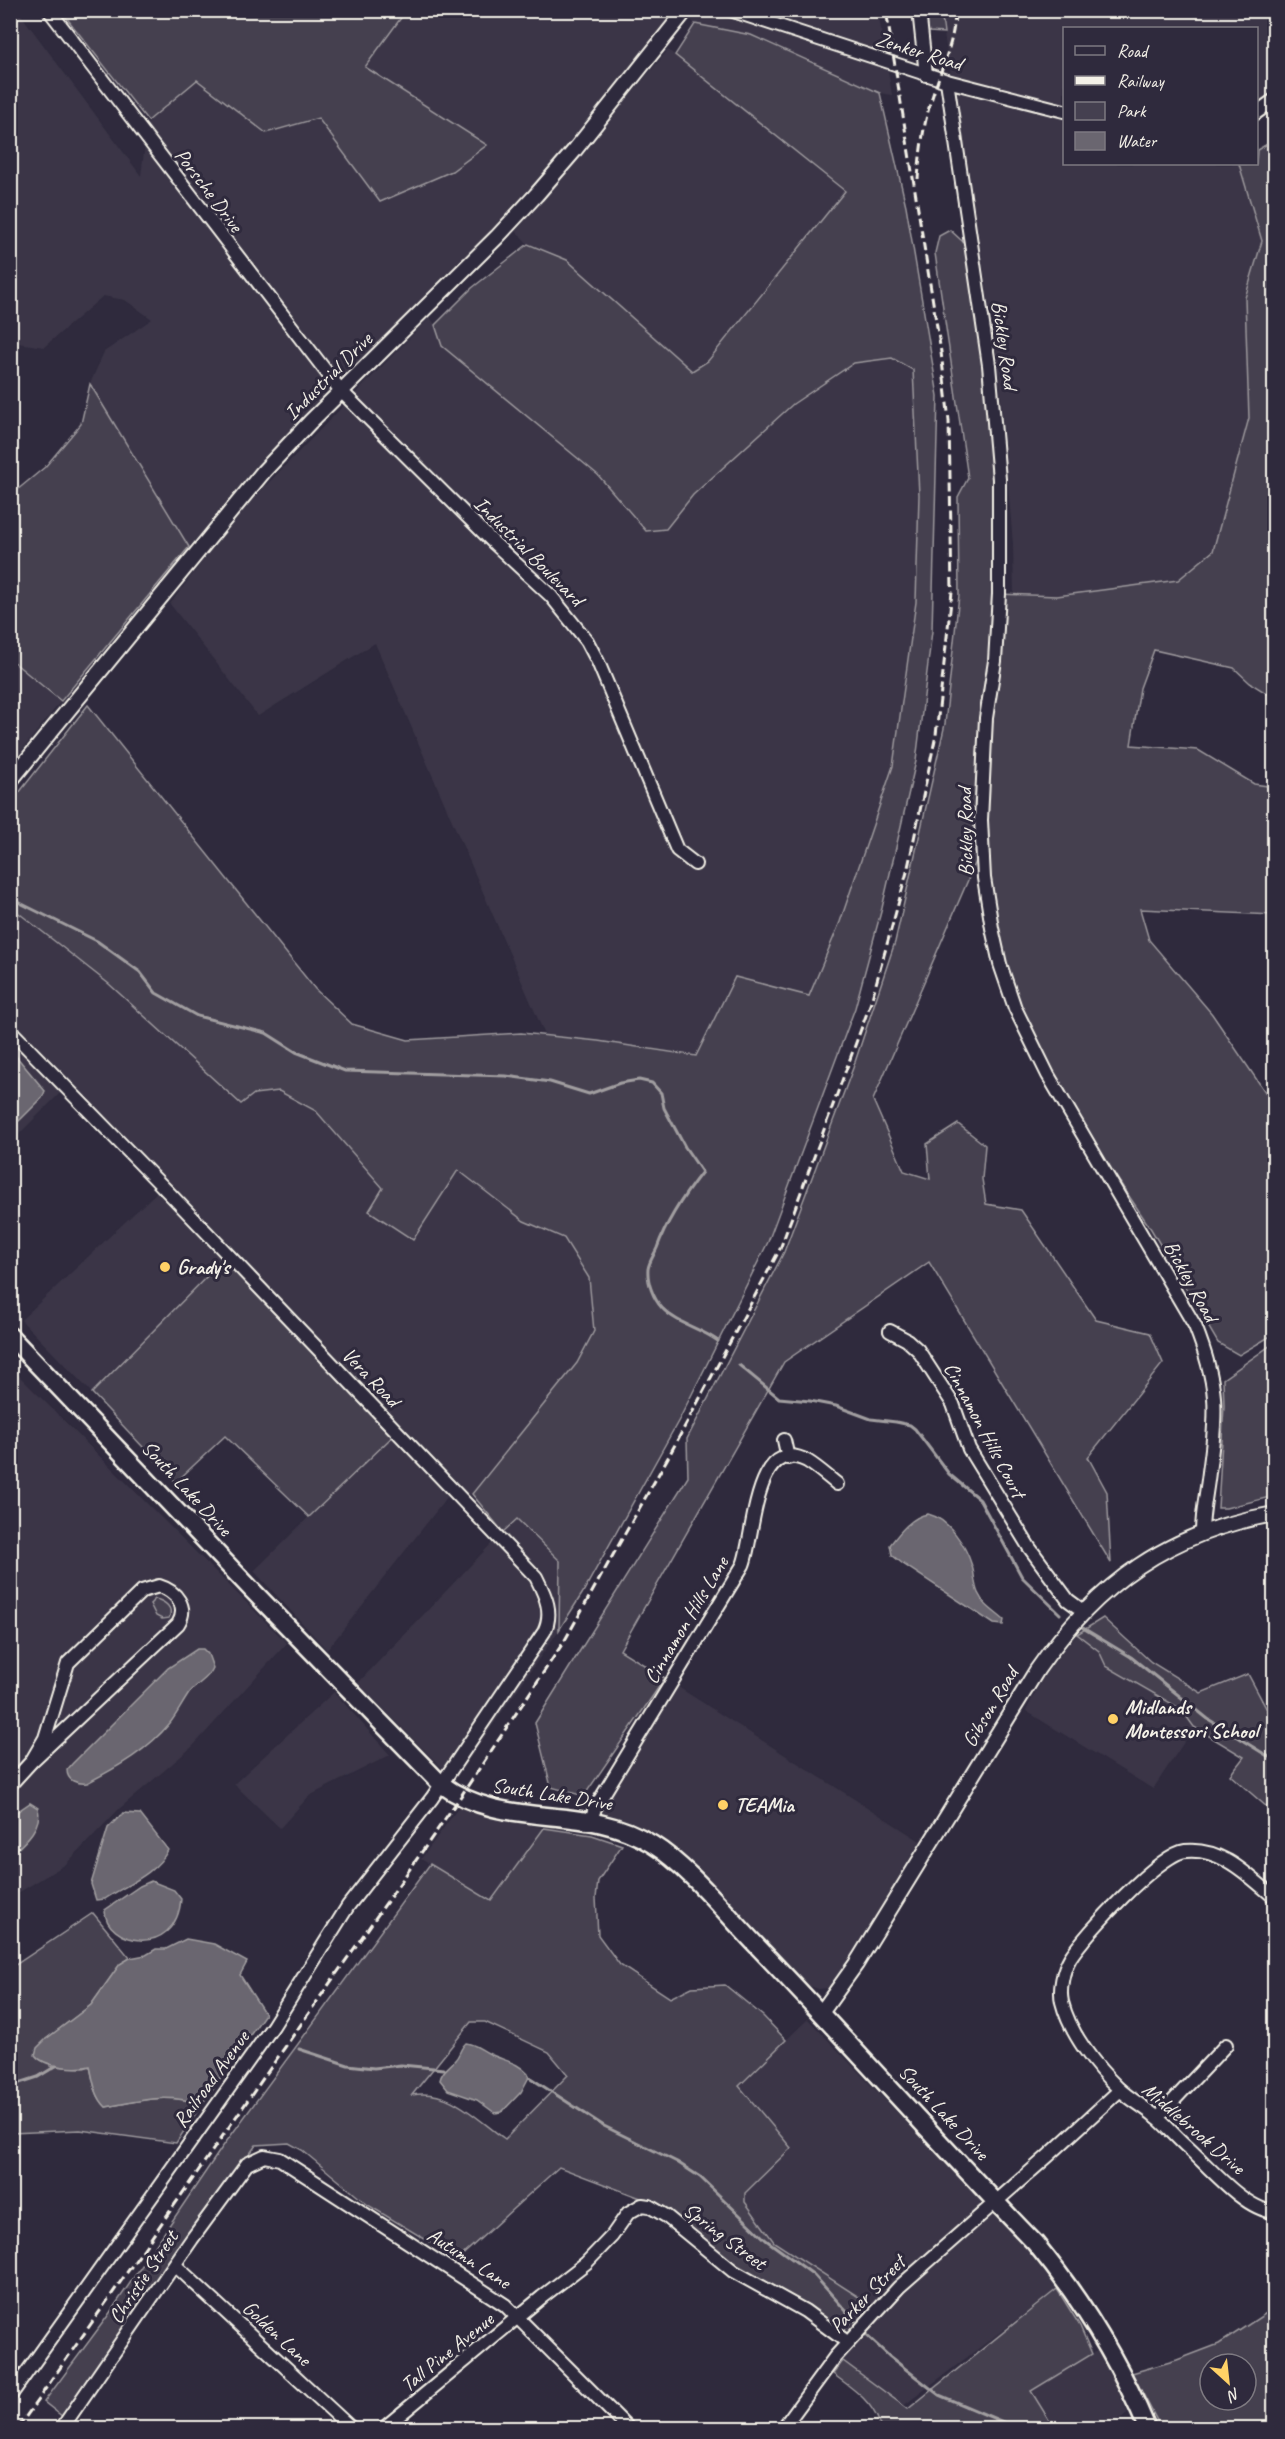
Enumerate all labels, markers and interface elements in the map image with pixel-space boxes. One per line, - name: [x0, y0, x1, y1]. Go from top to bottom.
- street label: Zenker Road: [872, 25, 969, 78]
- legend: [1063, 27, 1258, 165]
- text: Road: [1117, 40, 1150, 62]
- text: Railway: [1117, 70, 1165, 92]
- text: Park: [1117, 100, 1147, 122]
- text: Water: [1117, 130, 1158, 152]
- street label: Porsche Drive: [169, 143, 250, 239]
- street label: Bickley Road: [986, 299, 1025, 394]
- street label: Industrial Drive: [278, 326, 378, 426]
- street label: Industrial Boulevard: [469, 491, 592, 614]
- street label: Bickley Road: [951, 784, 979, 877]
- street label: Bickley Road: [1158, 1236, 1226, 1329]
- place label: Grady's: [177, 1254, 232, 1280]
- marker: Grady's: [158, 1260, 172, 1274]
- street label: Vera Road: [336, 1342, 408, 1415]
- street label: Cinnamon Hills Court: [938, 1358, 1033, 1505]
- street label: South Lake Drive: [136, 1435, 239, 1542]
- street label: Cinnamon Hills Lane: [638, 1551, 735, 1688]
- street label: Gibson Road: [956, 1659, 1026, 1752]
- place label: Midlands Montessori School: [1125, 1694, 1262, 1744]
- marker: Midlands Montessori School: [1106, 1712, 1120, 1726]
- street label: South Lake Drive: [490, 1772, 615, 1817]
- place label: TEAMia: [735, 1792, 795, 1818]
- marker: TEAMia: [716, 1798, 730, 1812]
- street label: Railroad Avenue: [167, 2024, 256, 2133]
- street label: South Lake Drive: [893, 2059, 996, 2166]
- street label: Middlebrook Drive: [1137, 2076, 1252, 2181]
- street label: Spring Street: [678, 2196, 773, 2277]
- street label: Autumn Lane: [422, 2221, 517, 2296]
- street label: Christie Street: [102, 2224, 185, 2328]
- street label: Parker Street: [823, 2247, 913, 2338]
- street label: Golden Lane: [237, 2295, 318, 2373]
- street label: Tall Pine Avenue: [395, 2306, 500, 2398]
- north arrow: [1198, 2352, 1258, 2412]
- text: N: [1223, 2383, 1243, 2407]

